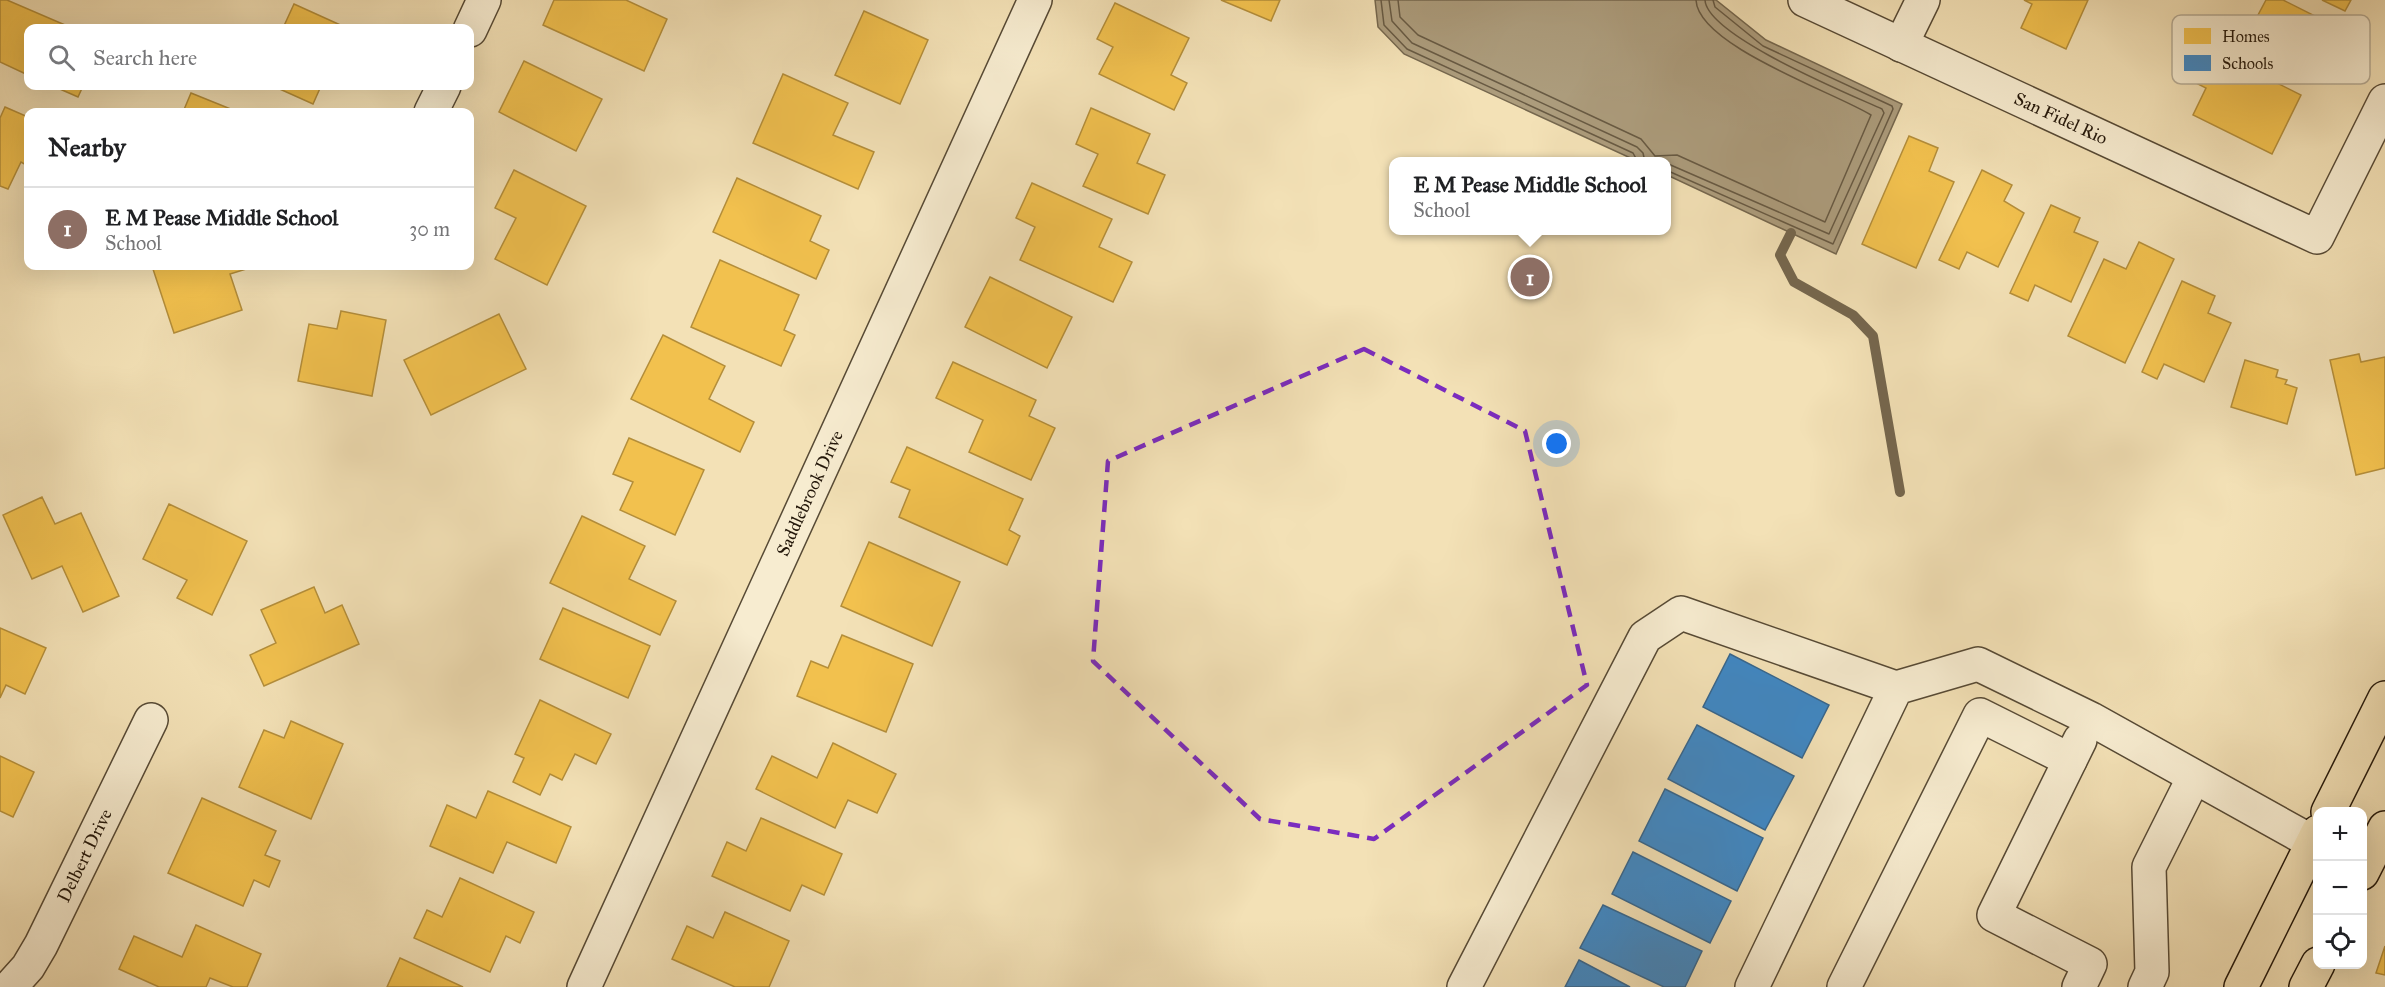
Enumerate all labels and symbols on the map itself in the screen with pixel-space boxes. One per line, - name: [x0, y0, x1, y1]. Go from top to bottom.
- legend: [2172, 15, 2370, 84]
- text: Homes: [2222, 27, 2270, 46]
- text: Schools: [2222, 54, 2273, 73]
- street label: San Fidel Rio: [2011, 87, 2111, 150]
- pin: 1: [1510, 254, 1550, 300]
- street label: Saddlebrook Drive: [771, 427, 848, 560]
- your location: [1542, 429, 1571, 458]
- street label: Delbert Drive: [53, 805, 117, 906]

